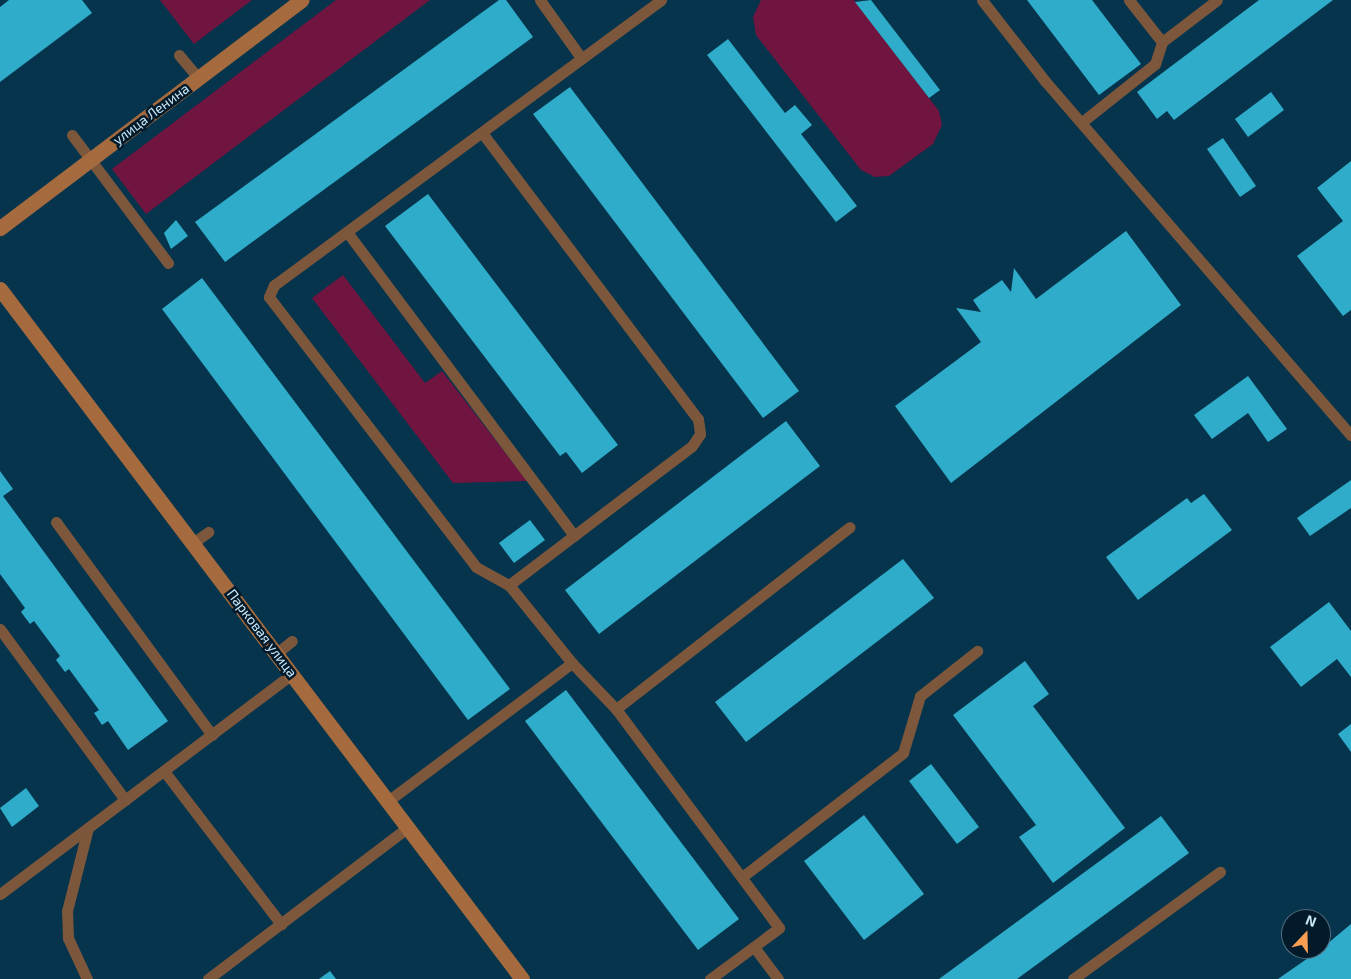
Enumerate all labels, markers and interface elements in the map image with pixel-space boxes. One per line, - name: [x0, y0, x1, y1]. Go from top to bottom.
- street label: улица Ленина: [110, 80, 192, 148]
- street label: Парковая улица: [223, 586, 301, 680]
- north arrow: [1281, 909, 1331, 959]
- text: N: [1303, 911, 1319, 930]

